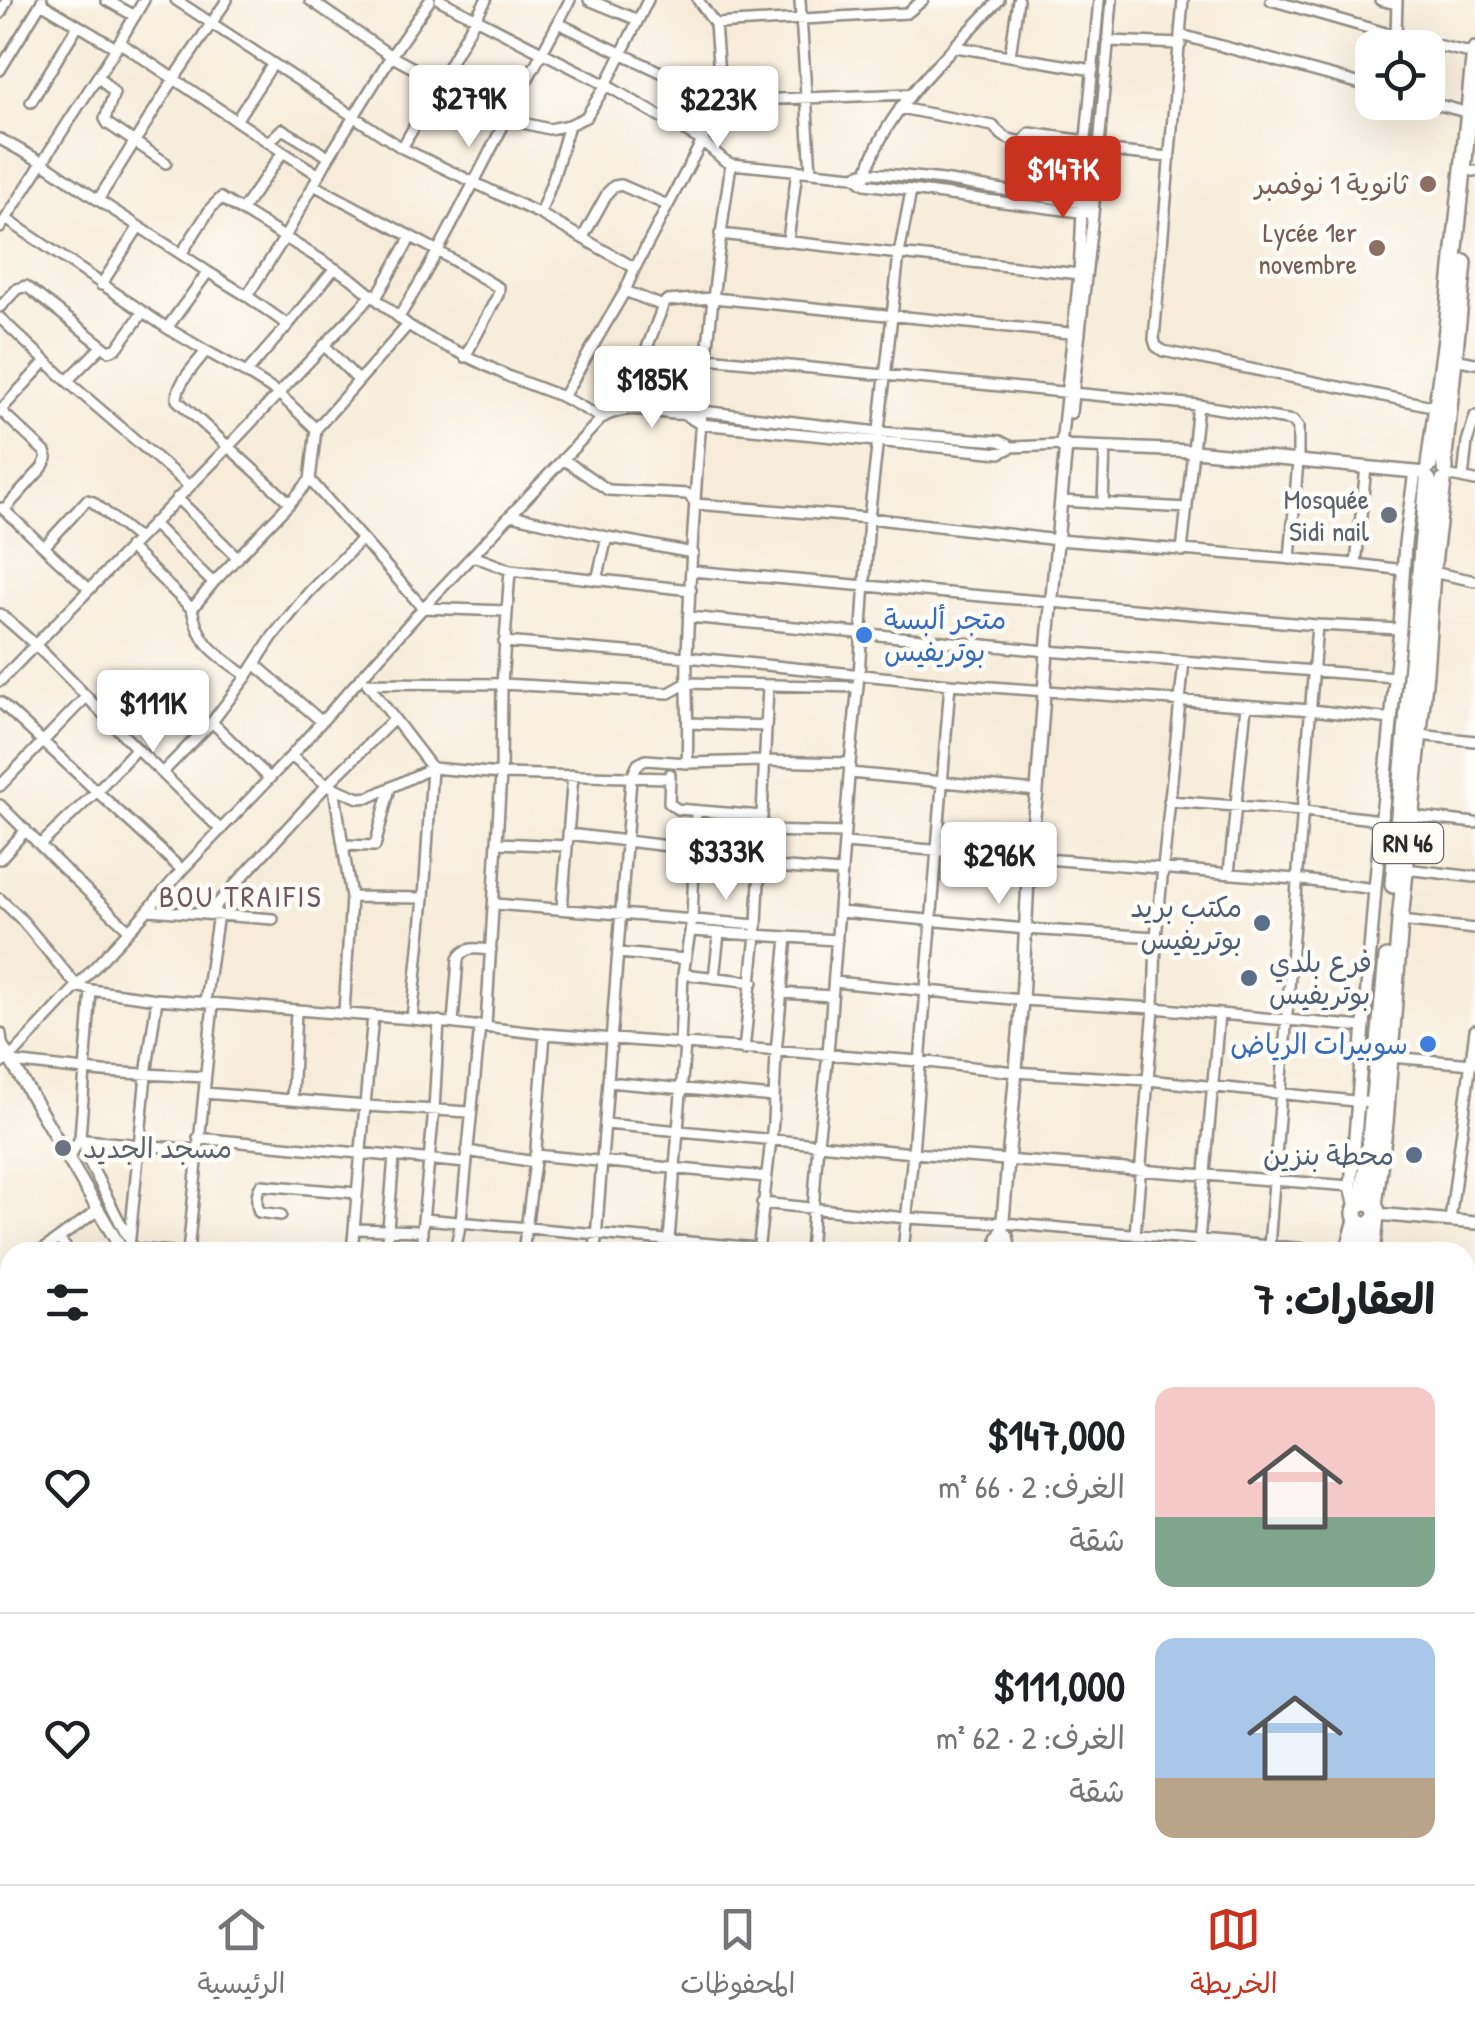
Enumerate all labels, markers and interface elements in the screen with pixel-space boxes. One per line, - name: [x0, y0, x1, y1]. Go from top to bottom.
- map controls: [1355, 30, 1445, 120]
- button: locate: [1355, 30, 1445, 120]
- pin: $279K: [399, 65, 539, 150]
- pin: $223K: [648, 66, 788, 151]
- text: $279K: [431, 76, 507, 119]
- text: $223K: [679, 77, 757, 120]
- pin: $147K: [993, 136, 1133, 221]
- text: $147K: [1027, 147, 1099, 190]
- place label: ثانوية 1 نوفمبر: [1253, 165, 1409, 203]
- marker: ثانوية 1 نوفمبر: [1417, 173, 1439, 195]
- place label: Lycée 1er novembre: [1258, 213, 1357, 283]
- marker: Lycée 1er novembre: [1366, 237, 1388, 259]
- pin: $185K: [582, 346, 722, 431]
- text: $185K: [616, 357, 688, 400]
- place label: Mosquée Sidi nail: [1284, 480, 1370, 550]
- marker: Mosquée Sidi nail: [1378, 504, 1400, 526]
- place label: متجر ألبسة بوتريفيس: [884, 600, 1006, 670]
- marker: متجر ألبسة بوتريفيس: [853, 624, 875, 646]
- pin: $111K: [83, 670, 223, 755]
- text: $111K: [119, 681, 187, 724]
- pin: $333K: [656, 818, 796, 903]
- pin: $296K: [929, 822, 1069, 907]
- road number: RN 46: [1373, 823, 1443, 863]
- text: $333K: [688, 829, 764, 872]
- text: $296K: [963, 833, 1035, 876]
- district label: BOU TRAIFIS: [159, 876, 323, 916]
- place label: مكتب بريد بوتريفيس: [1130, 888, 1242, 958]
- marker: مكتب بريد بوتريفيس: [1251, 912, 1273, 934]
- place label: فرع بلدي بوتريفيس: [1269, 943, 1372, 1013]
- marker: فرع بلدي بوتريفيس: [1238, 967, 1260, 989]
- place label: سوبيرات الرياض: [1230, 1025, 1408, 1063]
- marker: سوبيرات الرياض: [1417, 1033, 1439, 1055]
- place label: مسجد الجديد: [83, 1129, 232, 1167]
- place label: محطة بنزين: [1263, 1136, 1394, 1174]
- marker: مسجد الجديد: [52, 1137, 74, 1159]
- marker: محطة بنزين: [1403, 1144, 1425, 1166]
- text: العقارات: 7: [1254, 1270, 1435, 1327]
- icon: filters: [40, 1275, 95, 1330]
- text: $147,000: [987, 1406, 1125, 1463]
- icon: home: [1235, 1427, 1355, 1547]
- icon: heart: [40, 1460, 95, 1515]
- text: الغرف: 2 · 66 m²: [938, 1465, 1125, 1508]
- text: شقة: [1069, 1518, 1125, 1561]
- text: $111,000: [993, 1657, 1125, 1714]
- icon: home: [1235, 1678, 1355, 1798]
- icon: heart: [40, 1711, 95, 1766]
- text: الغرف: 2 · 62 m²: [936, 1716, 1125, 1759]
- text: شقة: [1069, 1769, 1125, 1812]
- tab: الرئيسية: [197, 1902, 285, 2008]
- tab: المحفوظات: [680, 1902, 795, 2008]
- tab: الخريطة: [1190, 1902, 1278, 2008]

